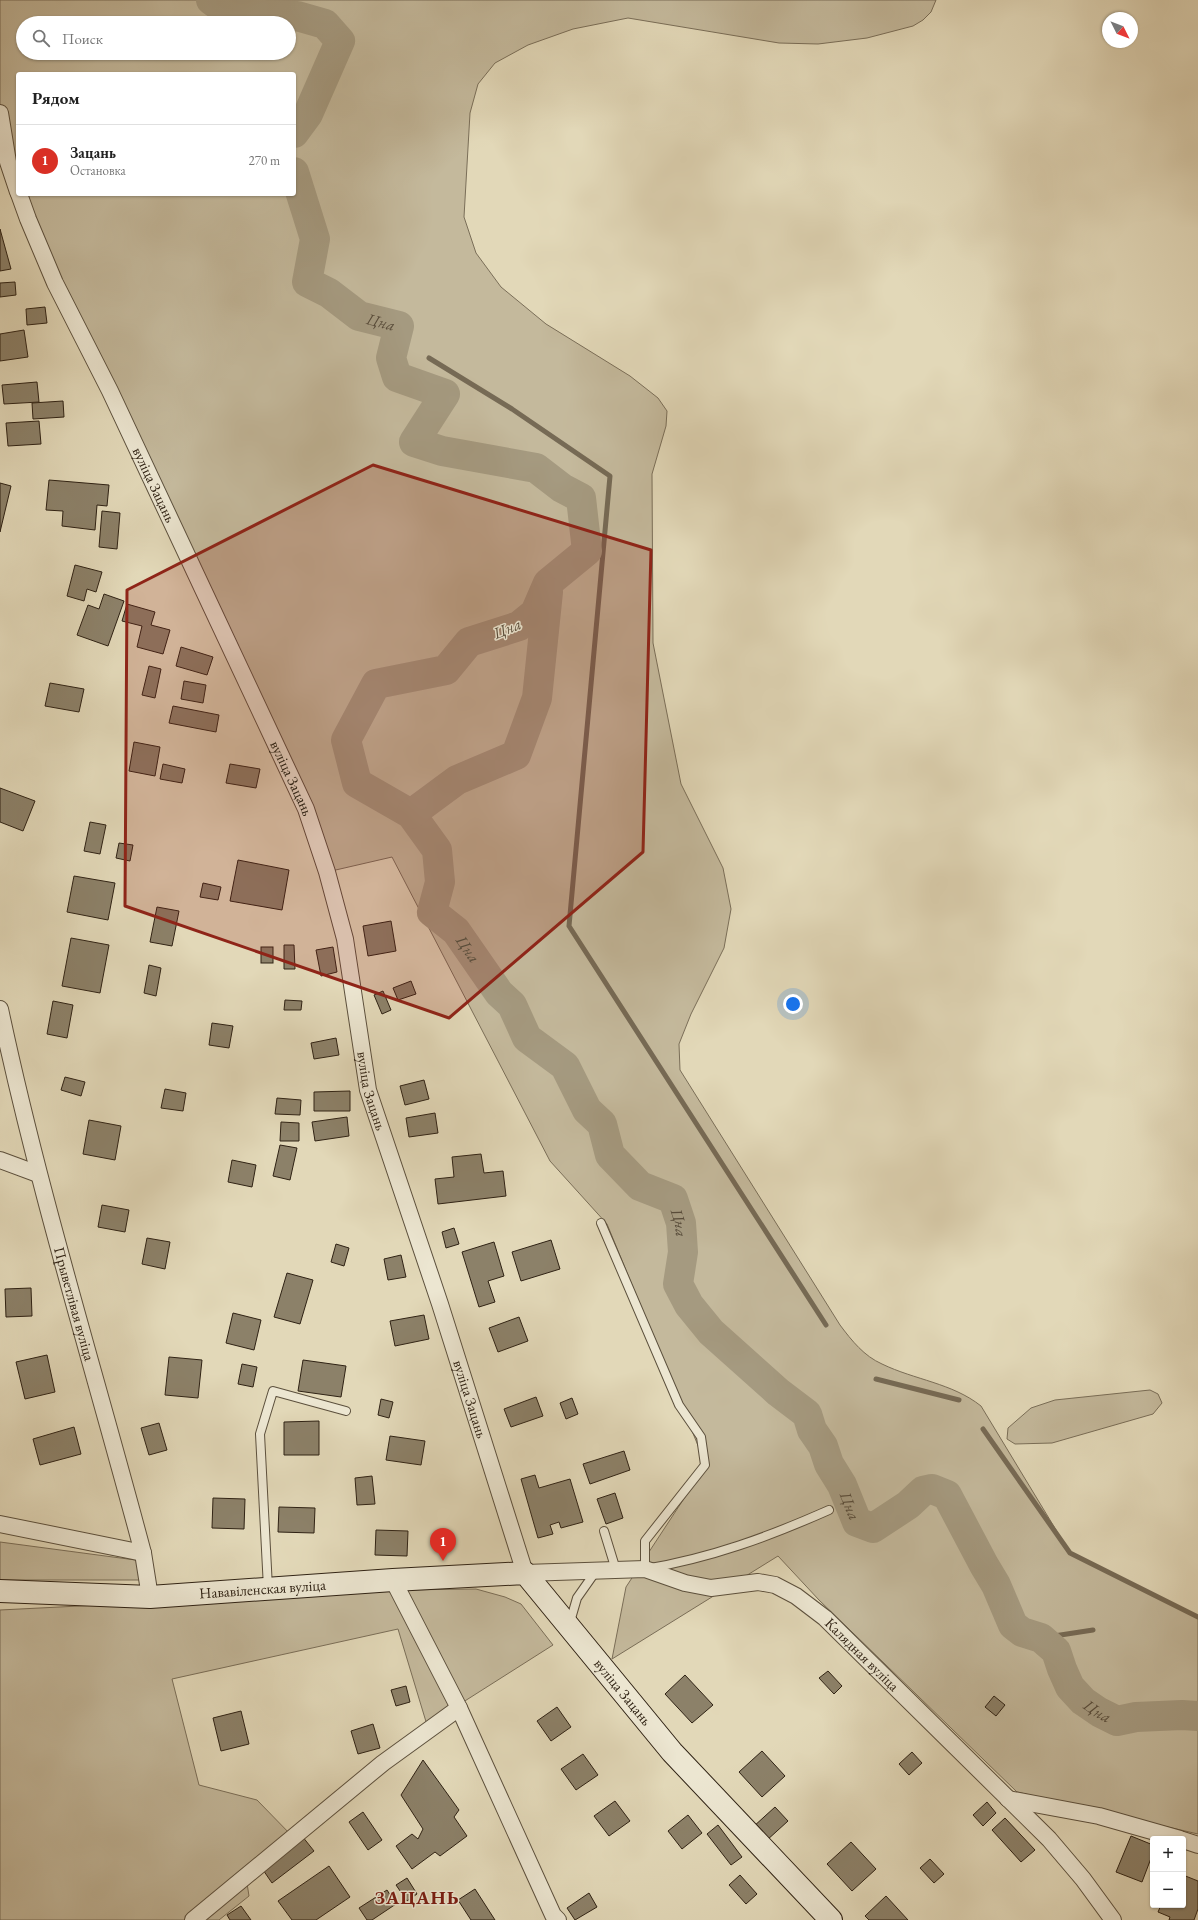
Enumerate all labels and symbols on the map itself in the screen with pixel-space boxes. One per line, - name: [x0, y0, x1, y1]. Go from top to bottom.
- north arrow: [1102, 12, 1138, 48]
- water label: Цна: [363, 308, 397, 336]
- street label: вуліца Зацань: [129, 444, 180, 526]
- water label: Цна: [489, 613, 525, 644]
- street label: вуліца Зацань: [266, 737, 318, 818]
- water label: Цна: [451, 930, 485, 967]
- your location: [783, 994, 803, 1014]
- street label: вуліца Зацань: [353, 1050, 391, 1133]
- water label: Цна: [666, 1205, 692, 1238]
- street label: Прыветлівая вуліца: [50, 1245, 100, 1363]
- street label: вуліца Зацань: [449, 1357, 492, 1441]
- water label: Цна: [834, 1488, 865, 1523]
- pin: 1: [430, 1528, 456, 1561]
- street label: Нававіленская вуліца: [199, 1575, 327, 1603]
- street label: Калядная вуліца: [821, 1613, 904, 1695]
- street label: вуліца Зацань: [590, 1654, 656, 1729]
- water label: Цна: [1079, 1694, 1115, 1727]
- district label: ЗАЦАНЬ: [375, 1885, 459, 1910]

